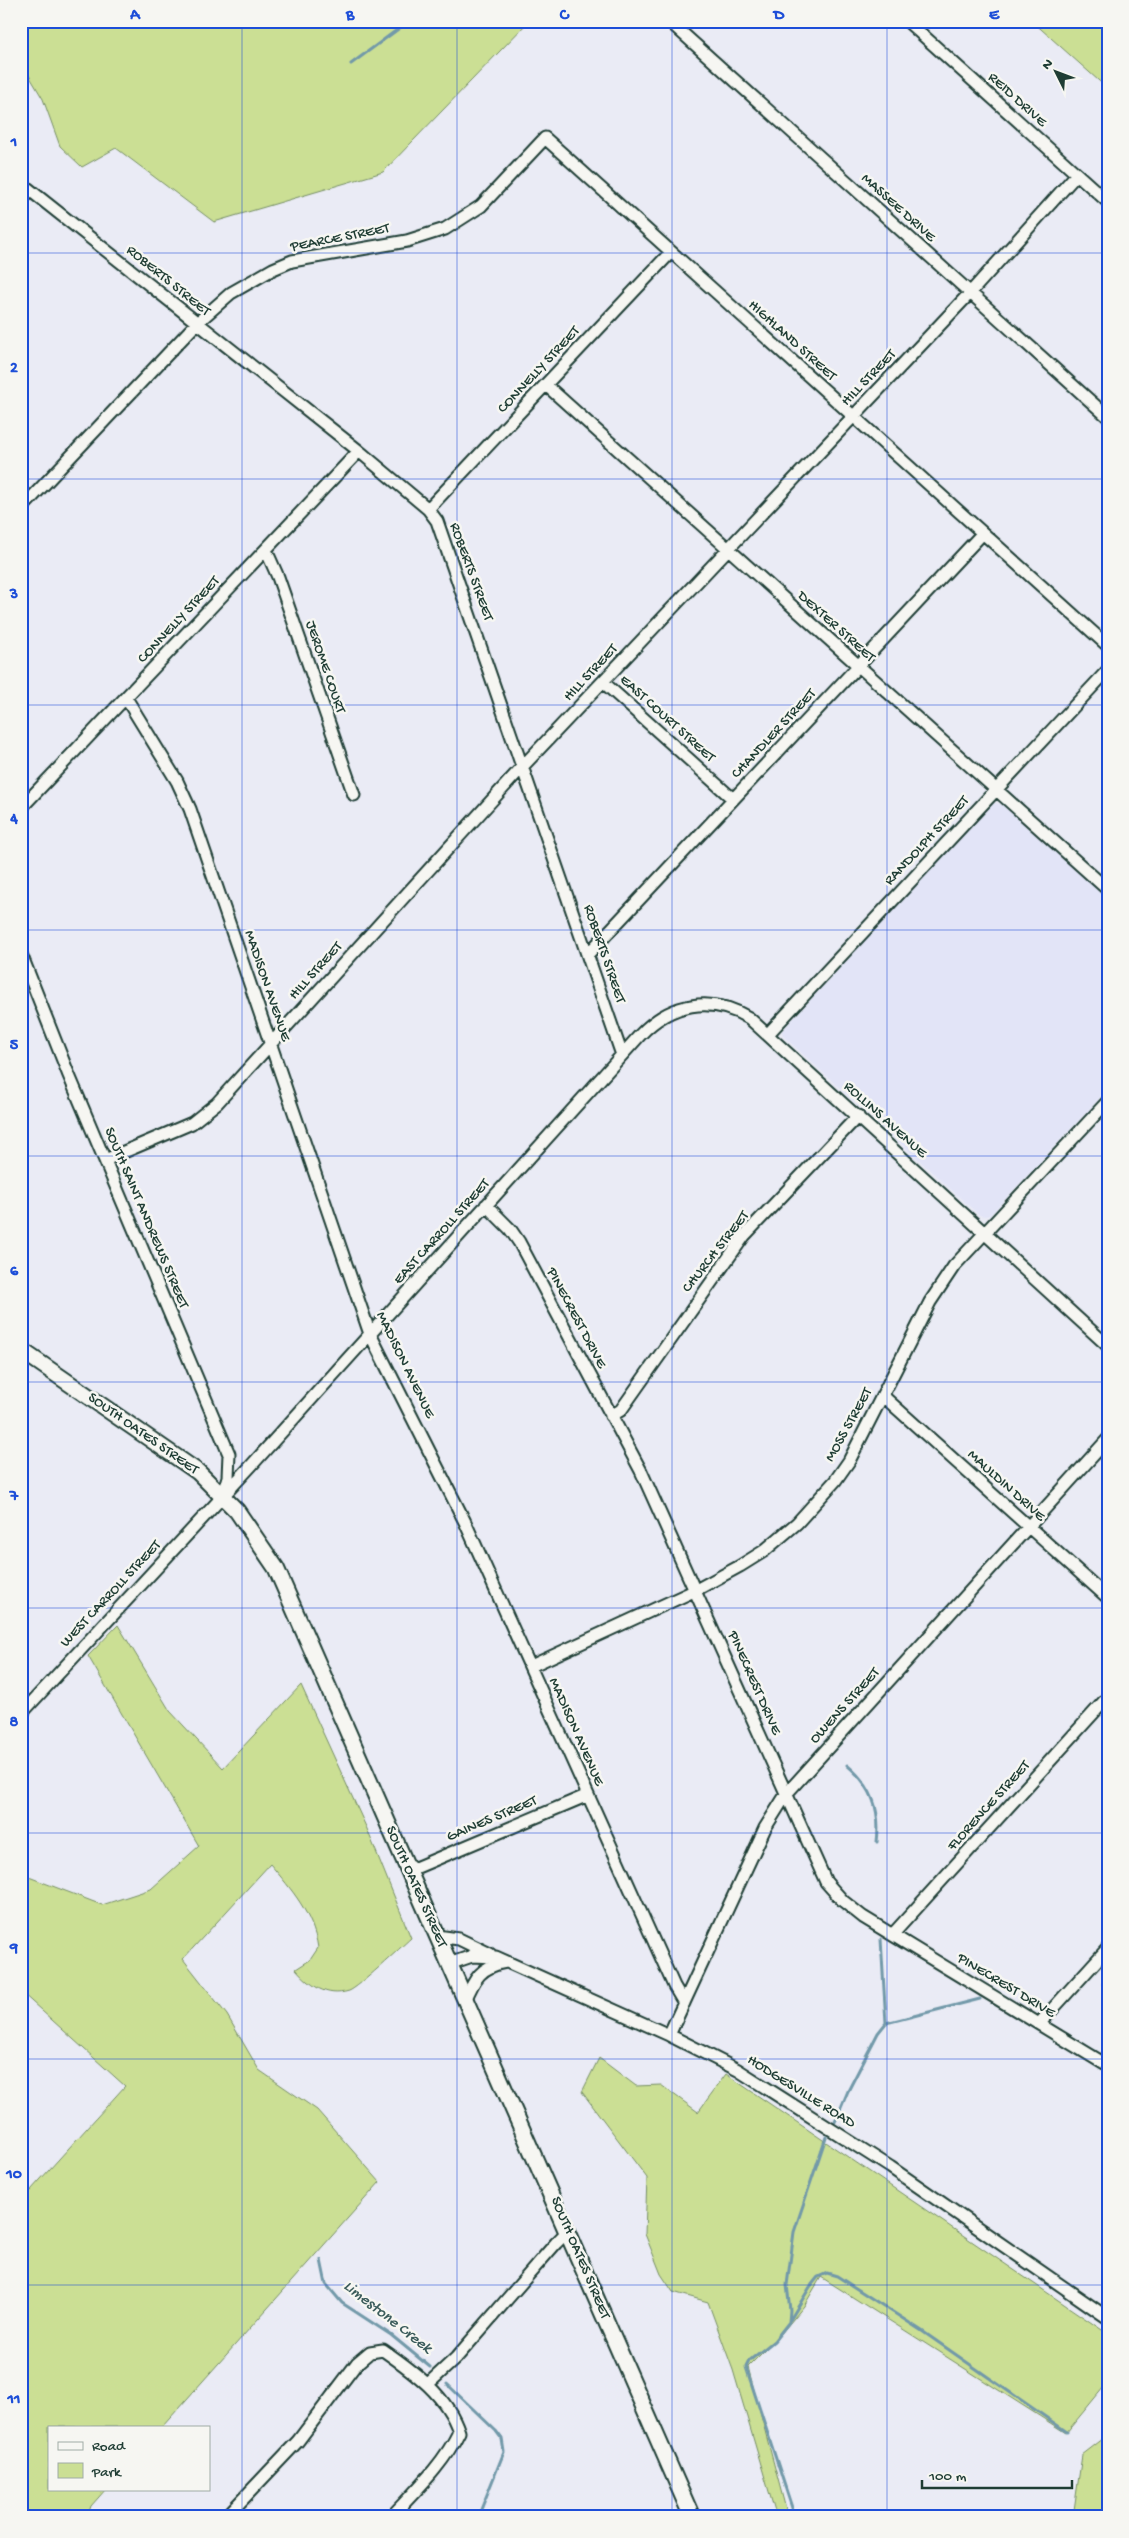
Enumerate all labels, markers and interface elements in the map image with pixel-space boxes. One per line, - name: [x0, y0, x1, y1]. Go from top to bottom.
- text: A: [129, 7, 141, 26]
- text: B: [345, 7, 355, 26]
- text: C: [559, 7, 570, 26]
- text: D: [772, 7, 785, 26]
- text: E: [989, 7, 1000, 26]
- north arrow: [1032, 48, 1082, 98]
- text: N: [1039, 56, 1058, 74]
- street label: REID DRIVE: [984, 69, 1051, 132]
- text: 1: [10, 134, 17, 153]
- street label: MASSEE DRIVE: [857, 170, 940, 247]
- street label: PEARCE STREET: [288, 219, 392, 257]
- street label: ROBERTS STREET: [122, 242, 215, 321]
- street label: HIGHLAND STREET: [744, 297, 841, 386]
- street label: CONNELLY STREET: [494, 322, 585, 417]
- street label: HILL STREET: [838, 345, 901, 410]
- text: 2: [10, 360, 18, 379]
- street label: ROBERTS STREET: [445, 520, 498, 625]
- street label: CONNELLY STREET: [134, 572, 225, 667]
- text: 3: [9, 586, 18, 605]
- street label: DEXTER STREET: [793, 587, 880, 668]
- street label: JEROME COURT: [301, 618, 350, 717]
- street label: HILL STREET: [560, 640, 623, 705]
- street label: EAST COURT STREET: [615, 671, 719, 768]
- street label: CHANDLER STREET: [728, 684, 821, 783]
- street label: RANDOLPH STREET: [881, 791, 974, 890]
- text: 4: [9, 811, 18, 830]
- street label: ROBERTS STREET: [579, 902, 630, 1007]
- street label: MADISON AVENUE: [240, 928, 295, 1045]
- street label: HILL STREET: [285, 937, 348, 1004]
- text: 5: [10, 1037, 19, 1056]
- street label: ROLLINS AVENUE: [840, 1078, 931, 1163]
- street label: SOUTH SAINT ANDREWS STREET: [100, 1125, 193, 1312]
- street label: EAST CARROLL STREET: [390, 1175, 495, 1288]
- street label: CHURCH STREET: [679, 1207, 754, 1296]
- text: 6: [10, 1263, 19, 1282]
- street label: PINECREST DRIVE: [541, 1264, 610, 1372]
- street label: MADISON AVENUE: [371, 1309, 439, 1422]
- street label: MOSS STREET: [821, 1384, 877, 1465]
- street label: SOUTH OATES STREET: [84, 1389, 203, 1480]
- street label: MAULDIN DRIVE: [963, 1446, 1049, 1526]
- text: 7: [9, 1488, 19, 1507]
- street label: WEST CARROLL STREET: [57, 1536, 166, 1651]
- street label: PINECREST DRIVE: [723, 1627, 785, 1738]
- street label: OWENS STREET: [806, 1663, 885, 1748]
- street label: MADISON AVENUE: [544, 1675, 608, 1789]
- text: 8: [10, 1714, 19, 1733]
- street label: FLORENCE STREET: [943, 1756, 1035, 1856]
- street label: GAINES STREET: [444, 1791, 541, 1846]
- street label: SOUTH OATES STREET: [381, 1823, 451, 1952]
- text: 9: [9, 1940, 18, 1959]
- street label: PINECREST DRIVE: [953, 1949, 1059, 2023]
- street label: HODGESVILLE ROAD: [743, 2051, 859, 2133]
- text: 10: [5, 2166, 22, 2185]
- street label: SOUTH OATES STREET: [546, 2194, 614, 2323]
- water label: Limestone Creek: [339, 2277, 437, 2360]
- text: 11: [7, 2391, 20, 2410]
- legend: [48, 2426, 210, 2490]
- text: Road: [92, 2438, 126, 2456]
- scale bar: [922, 2458, 1072, 2490]
- text: Park: [91, 2464, 122, 2482]
- text: 100 m: [928, 2468, 967, 2486]

